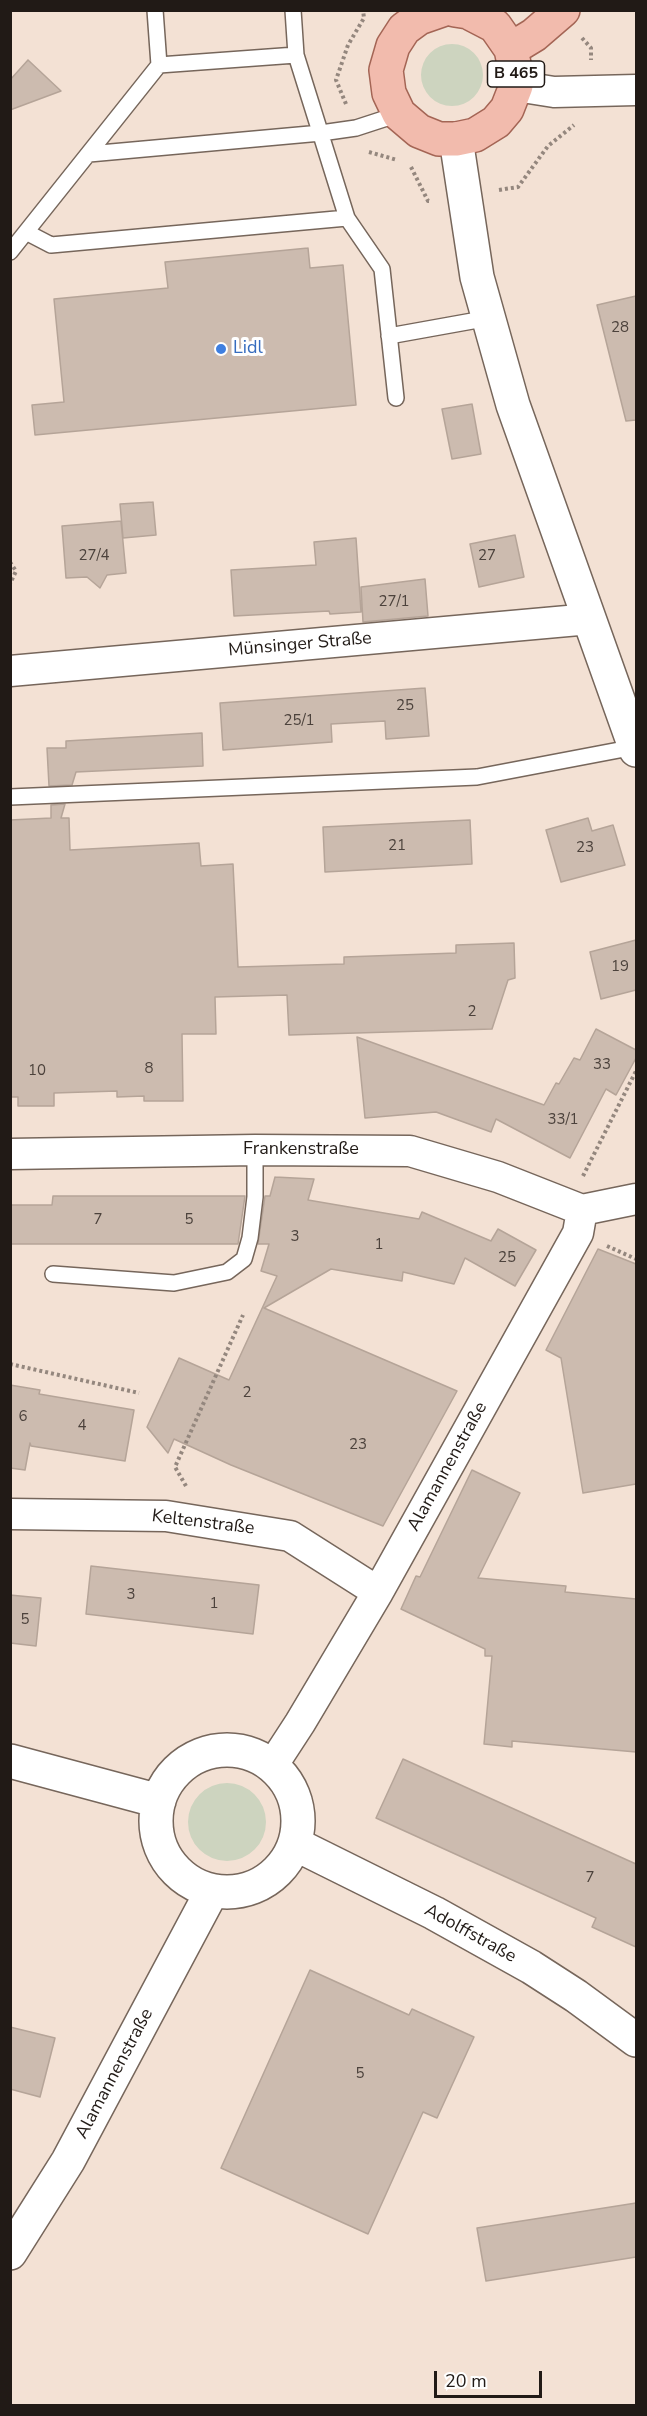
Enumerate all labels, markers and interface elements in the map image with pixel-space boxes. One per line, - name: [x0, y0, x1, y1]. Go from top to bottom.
- road number: B 465: [488, 61, 544, 87]
- house number: 28: [611, 319, 629, 337]
- place label: Lidl: [233, 338, 263, 360]
- marker: Lidl: [214, 342, 228, 356]
- house number: 27/4: [78, 547, 110, 565]
- house number: 27: [478, 547, 496, 565]
- house number: 27/1: [378, 593, 410, 611]
- street label: Münsinger Straße: [227, 628, 373, 662]
- house number: 25: [396, 697, 414, 715]
- house number: 25/1: [283, 712, 315, 730]
- house number: 21: [388, 837, 406, 855]
- house number: 23: [576, 839, 594, 857]
- house number: 19: [611, 958, 629, 976]
- house number: 2: [468, 1003, 476, 1021]
- house number: 33: [593, 1056, 611, 1074]
- house number: 8: [145, 1060, 153, 1078]
- house number: 10: [28, 1062, 46, 1080]
- house number: 33/1: [547, 1111, 579, 1129]
- street label: Frankenstraße: [243, 1139, 359, 1161]
- house number: 7: [94, 1211, 102, 1229]
- house number: 5: [185, 1211, 193, 1229]
- house number: 3: [291, 1228, 299, 1246]
- house number: 1: [375, 1236, 383, 1254]
- house number: 25: [498, 1249, 516, 1267]
- house number: 2: [243, 1384, 251, 1402]
- street label: Alamannenstraße: [404, 1399, 492, 1535]
- house number: 6: [19, 1408, 27, 1426]
- house number: 4: [78, 1417, 86, 1435]
- house number: 23: [349, 1436, 367, 1454]
- street label: Keltenstraße: [150, 1506, 256, 1540]
- house number: 3: [127, 1586, 135, 1604]
- house number: 1: [210, 1595, 218, 1613]
- house number: 5: [21, 1611, 29, 1629]
- house number: 7: [586, 1869, 594, 1887]
- street label: Adolffstraße: [420, 1900, 520, 1968]
- street label: Alamannenstraße: [72, 2005, 158, 2143]
- house number: 5: [356, 2065, 364, 2083]
- scale bar: [437, 2359, 545, 2397]
- text: 20 m: [445, 2369, 487, 2393]

